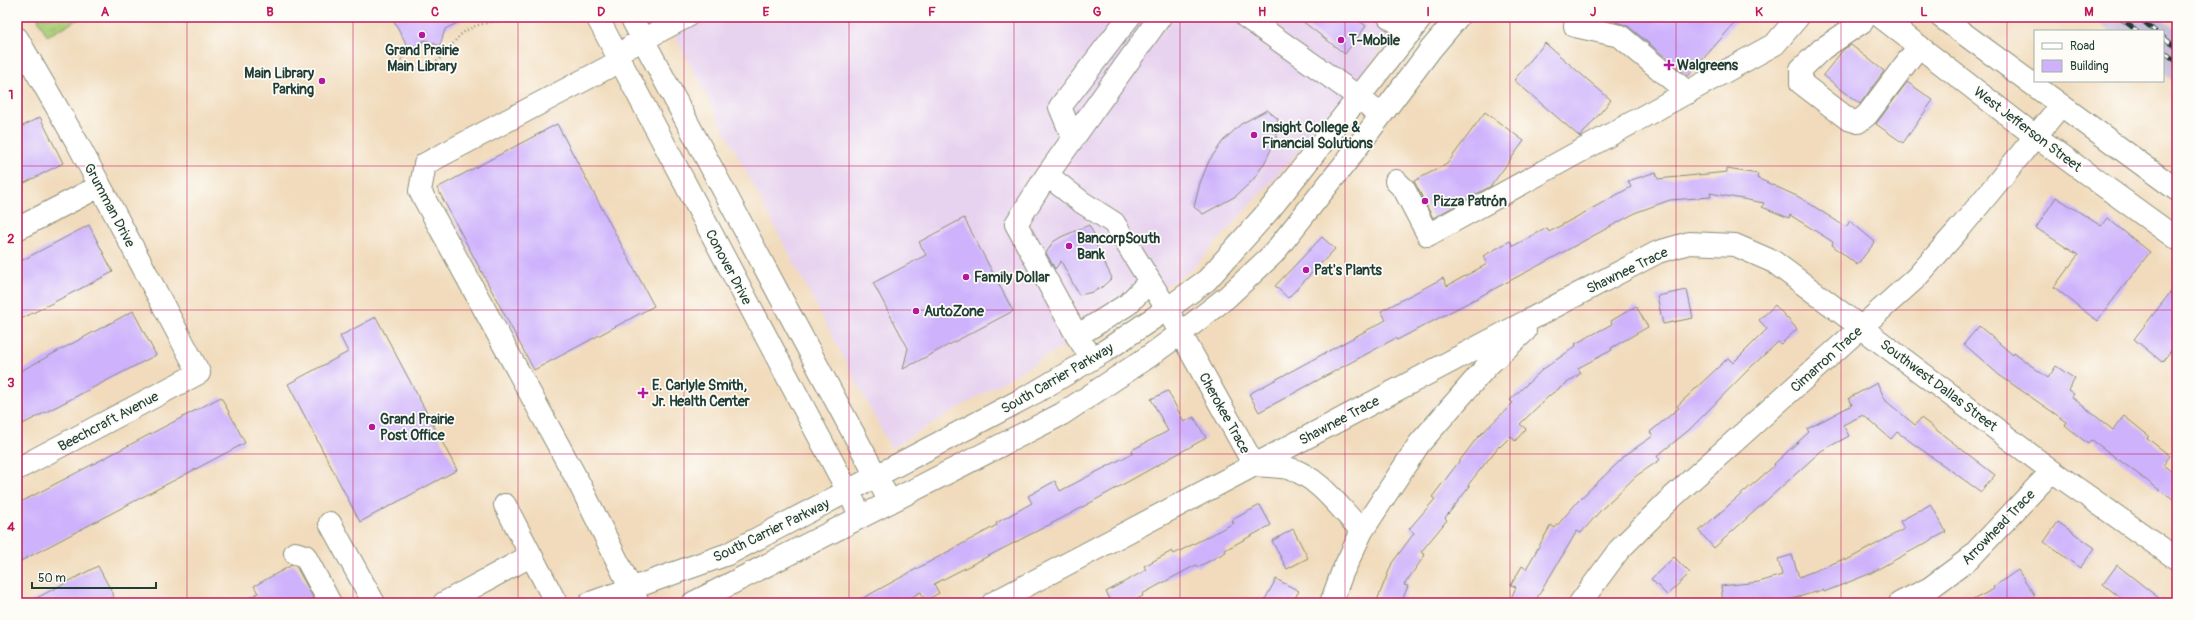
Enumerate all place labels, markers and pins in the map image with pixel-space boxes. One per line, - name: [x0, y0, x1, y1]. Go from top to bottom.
- marker: Grand Prairie Main Library: [417, 30, 427, 40]
- place label: T-Mobile: [1348, 32, 1401, 49]
- marker: T-Mobile: [1336, 35, 1346, 45]
- place label: Grand Prairie Main Library: [385, 42, 460, 75]
- place label: Walgreens: [1677, 57, 1739, 74]
- marker: Walgreens: [1664, 60, 1674, 70]
- place label: Main Library Parking: [244, 65, 314, 98]
- marker: Main Library Parking: [317, 76, 327, 86]
- place label: Insight College & Financial Solutions: [1262, 119, 1373, 152]
- marker: Insight College & Financial Solutions: [1249, 130, 1259, 140]
- place label: Pizza Patrón: [1433, 193, 1507, 210]
- marker: Pizza Patrón: [1420, 196, 1430, 206]
- place label: BancorpSouth Bank: [1077, 230, 1161, 263]
- marker: BancorpSouth Bank: [1064, 241, 1074, 251]
- place label: Pat's Plants: [1314, 262, 1383, 279]
- marker: Pat's Plants: [1301, 265, 1311, 275]
- place label: Family Dollar: [974, 269, 1051, 286]
- marker: Family Dollar: [961, 272, 971, 282]
- place label: AutoZone: [924, 303, 985, 320]
- marker: AutoZone: [911, 306, 921, 316]
- place label: E. Carlyle Smith, Jr. Health Center: [652, 377, 751, 410]
- marker: E. Carlyle Smith, Jr. Health Center: [637, 387, 649, 399]
- place label: Grand Prairie Post Office: [380, 411, 455, 444]
- marker: Grand Prairie Post Office: [367, 422, 377, 432]

